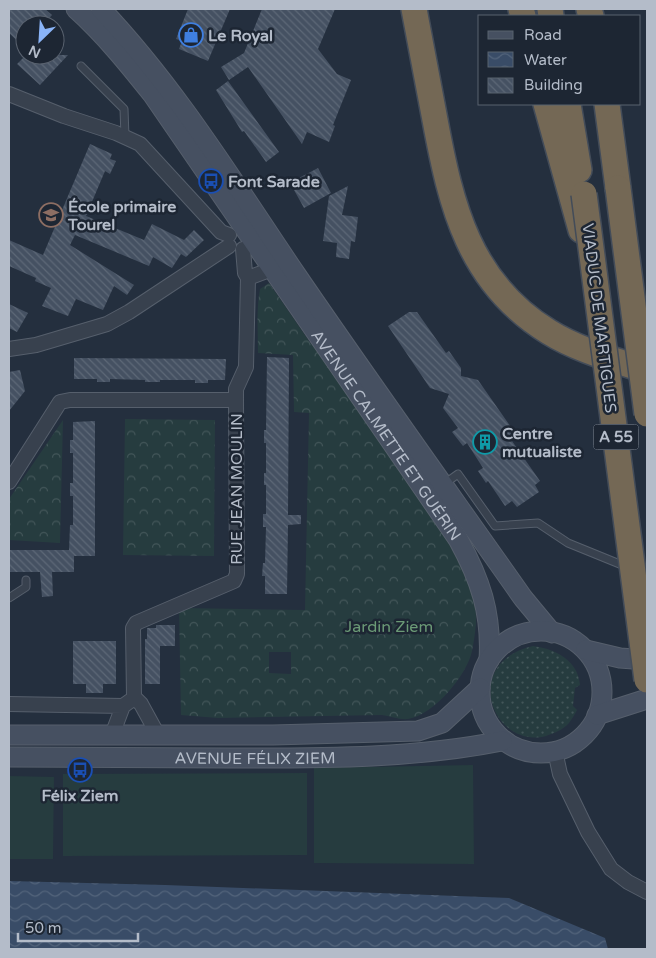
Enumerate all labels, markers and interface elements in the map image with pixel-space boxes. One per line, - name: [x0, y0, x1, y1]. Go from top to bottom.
- north arrow: [15, 15, 65, 65]
- legend: [478, 15, 641, 105]
- shop icon: Le Royal: [178, 22, 204, 48]
- place label: Le Royal: [208, 26, 273, 46]
- text: Road: [524, 26, 562, 44]
- text: N: [26, 41, 43, 61]
- text: Water: [524, 51, 567, 69]
- text: Building: [524, 76, 583, 94]
- bus stop icon: Font Sarade: [198, 168, 224, 194]
- place label: Font Sarade: [228, 172, 320, 192]
- place label: École primaire Tourel: [67, 197, 176, 235]
- school or university icon: École primaire Tourel: [38, 202, 64, 228]
- street label: VIADUC DE MARTIGUES: [577, 222, 621, 414]
- street label: AVENUE CALMETTE ET GUÉRIN: [306, 326, 465, 545]
- street label: RUE JEAN MOULIN: [227, 413, 247, 565]
- place label: Centre mutualiste: [502, 424, 582, 462]
- road number: A 55: [594, 424, 638, 450]
- building icon: Centre mutualiste: [472, 429, 498, 455]
- park label: Jardin Ziem: [345, 617, 433, 637]
- street label: AVENUE FÉLIX ZIEM: [175, 748, 336, 769]
- bus stop icon: Félix Ziem: [67, 757, 93, 783]
- place label: Félix Ziem: [42, 786, 118, 806]
- scale bar: [18, 910, 138, 942]
- text: 50 m: [25, 919, 62, 937]

